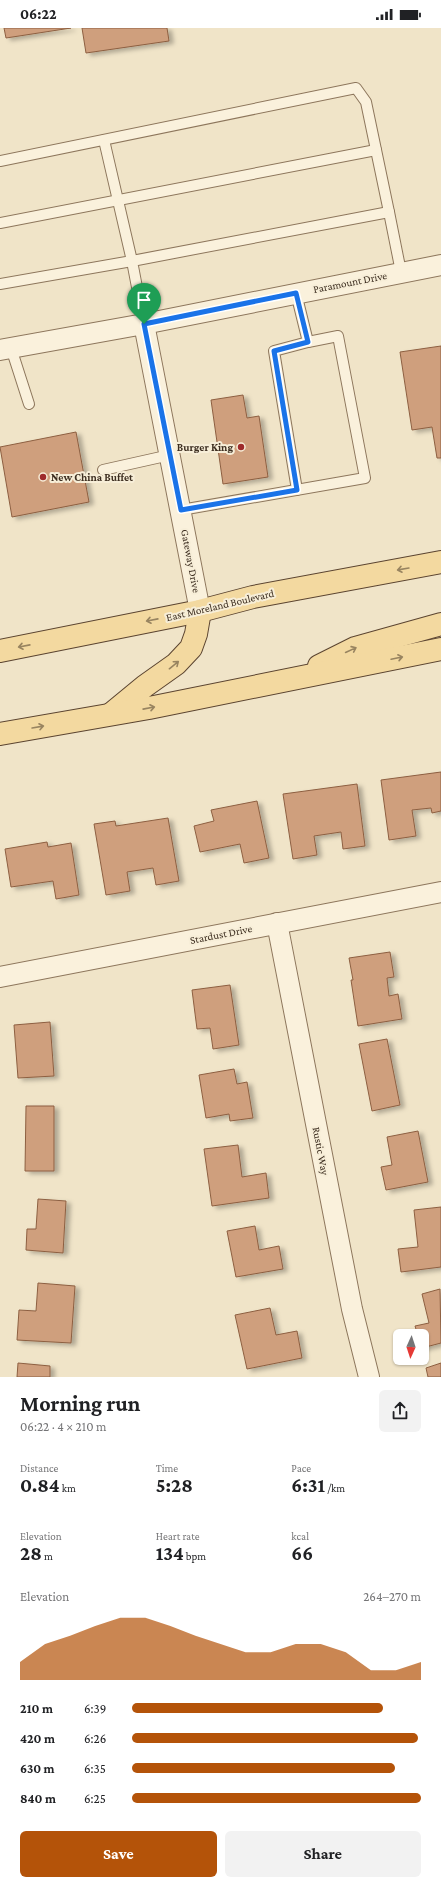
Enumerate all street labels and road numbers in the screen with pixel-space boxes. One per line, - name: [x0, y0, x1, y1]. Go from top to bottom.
- street label: Paramount Drive: [312, 269, 388, 295]
- street label: Gateway Drive: [178, 528, 203, 594]
- street label: East Moreland Boulevard: [165, 587, 275, 623]
- street label: Stardust Drive: [189, 922, 253, 946]
- street label: Rustic Way: [309, 1126, 332, 1177]

